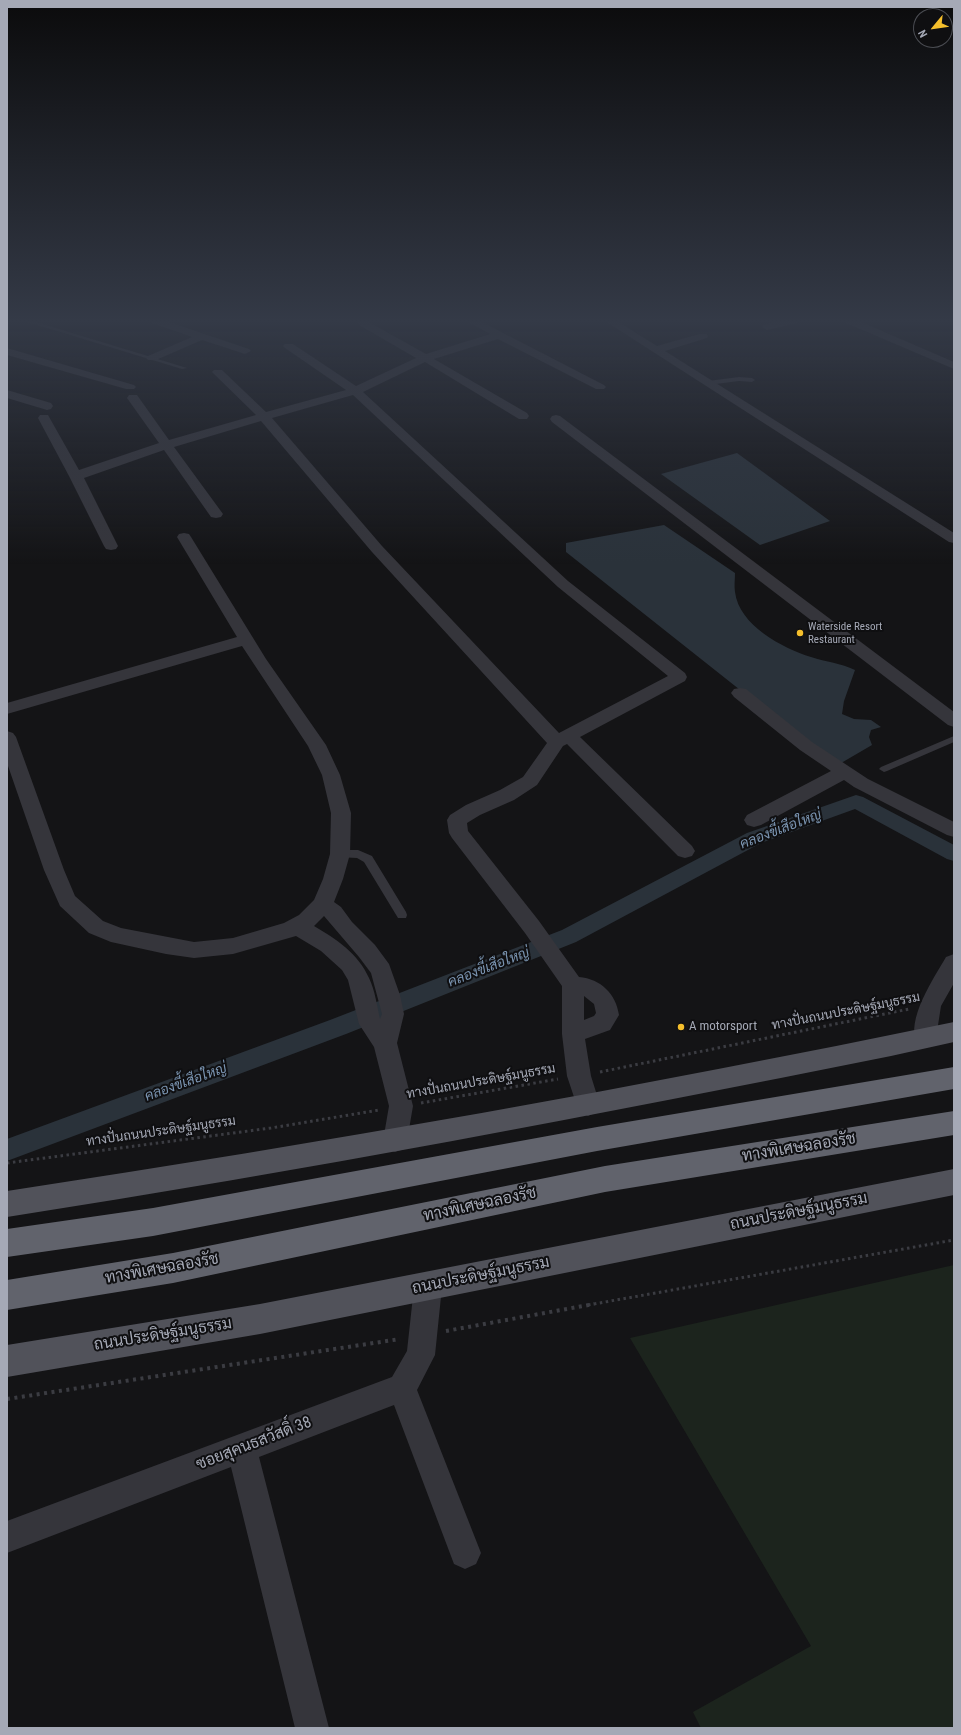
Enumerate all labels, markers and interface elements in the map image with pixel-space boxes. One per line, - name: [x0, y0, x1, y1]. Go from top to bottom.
- north arrow: [913, 8, 953, 48]
- text: N: [916, 27, 930, 40]
- place label: Waterside Resort Restaurant: [808, 620, 882, 646]
- marker: Waterside Resort Restaurant: [795, 628, 805, 638]
- water label: คลองขี้เสือใหญ่: [738, 807, 824, 853]
- water label: คลองขี้เสือใหญ่: [446, 945, 532, 991]
- street label: ทางปั่นถนนประดิษฐ์มนูธรรม: [771, 990, 921, 1034]
- place label: A motorsport: [689, 1019, 757, 1035]
- marker: A motorsport: [676, 1022, 686, 1032]
- water label: คลองขี้เสือใหญ่: [143, 1060, 229, 1106]
- street label: ทางปั่นถนนประดิษฐ์มนูธรรม: [405, 1061, 557, 1103]
- street label: ทางปั่นถนนประดิษฐ์มนูธรรม: [85, 1114, 237, 1150]
- street label: ทางพิเศษฉลองรัช: [741, 1130, 857, 1166]
- street label: ทางพิเศษฉลองรัช: [422, 1184, 538, 1226]
- street label: ถนนประดิษฐ์มนูธรรม: [729, 1189, 869, 1235]
- street label: ทางพิเศษฉลองรัช: [104, 1250, 220, 1288]
- street label: ถนนประดิษฐ์มนูธรรม: [411, 1253, 551, 1299]
- street label: ถนนประดิษฐ์มนูธรรม: [93, 1315, 233, 1355]
- street label: ซอยสุคนธสวัสดิ์ 38: [194, 1413, 314, 1475]

